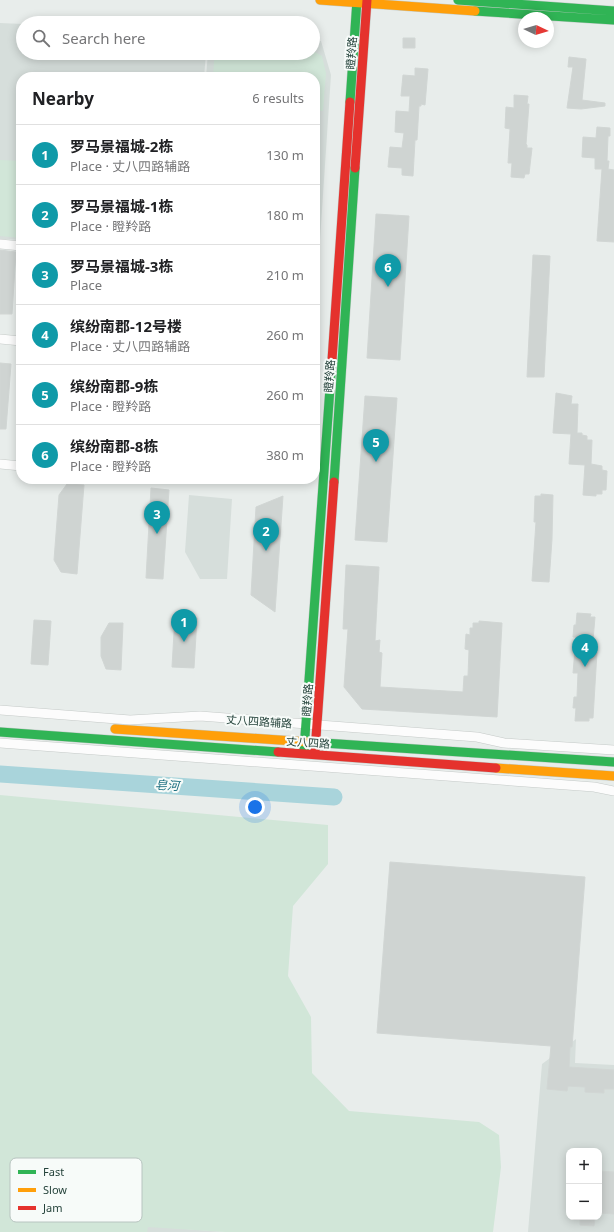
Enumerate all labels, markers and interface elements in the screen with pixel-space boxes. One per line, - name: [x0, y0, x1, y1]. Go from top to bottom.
- north arrow: [518, 12, 554, 48]
- search box: [16, 16, 320, 60]
- icon: search: [30, 27, 52, 49]
- text: Search here: [62, 28, 145, 48]
- street label: 瞪羚路: [342, 36, 360, 70]
- text: Nearby: [32, 87, 94, 110]
- text: 6 results: [252, 89, 304, 107]
- text: 罗马景福城-2栋: [70, 136, 173, 156]
- text: 1: [41, 146, 49, 164]
- text: 130 m: [266, 146, 304, 164]
- text: Place · 丈八四路辅路: [70, 157, 190, 175]
- text: 罗马景福城-1栋: [70, 196, 173, 216]
- text: 2: [41, 206, 49, 224]
- text: 180 m: [266, 206, 304, 224]
- text: Place · 瞪羚路: [70, 217, 151, 235]
- pin: 6: [375, 254, 401, 287]
- text: 罗马景福城-3栋: [70, 256, 173, 276]
- text: 3: [41, 266, 49, 284]
- text: 210 m: [266, 266, 304, 284]
- text: Place: [70, 276, 102, 294]
- text: 缤纷南郡-12号楼: [70, 316, 182, 336]
- text: 4: [41, 326, 49, 344]
- text: 260 m: [266, 326, 304, 344]
- text: Place · 丈八四路辅路: [70, 337, 190, 355]
- street label: 瞪羚路: [320, 359, 338, 393]
- text: 缤纷南郡-9栋: [70, 376, 158, 396]
- text: 5: [41, 386, 49, 404]
- text: 260 m: [266, 386, 304, 404]
- text: Place · 瞪羚路: [70, 397, 151, 415]
- pin: 5: [363, 429, 389, 462]
- text: 缤纷南郡-8栋: [70, 436, 158, 456]
- text: 6: [41, 446, 49, 464]
- text: 380 m: [266, 446, 304, 464]
- text: Place · 瞪羚路: [70, 457, 151, 475]
- pin: 3: [144, 501, 170, 534]
- pin: 2: [253, 518, 279, 551]
- pin: 1: [171, 609, 197, 642]
- pin: 4: [572, 634, 598, 667]
- street label: 瞪羚路: [298, 683, 316, 717]
- street label: 丈八四路辅路: [226, 711, 292, 731]
- street label: 丈八四路: [286, 733, 330, 751]
- water label: 皂河: [154, 776, 182, 794]
- your location: [245, 797, 265, 817]
- map controls: [566, 1148, 602, 1220]
- button: +: [566, 1148, 602, 1184]
- legend: [10, 1158, 142, 1222]
- text: Fast: [43, 1164, 64, 1179]
- text: Slow: [43, 1182, 67, 1197]
- button: −: [566, 1184, 602, 1220]
- text: Jam: [42, 1200, 62, 1215]

